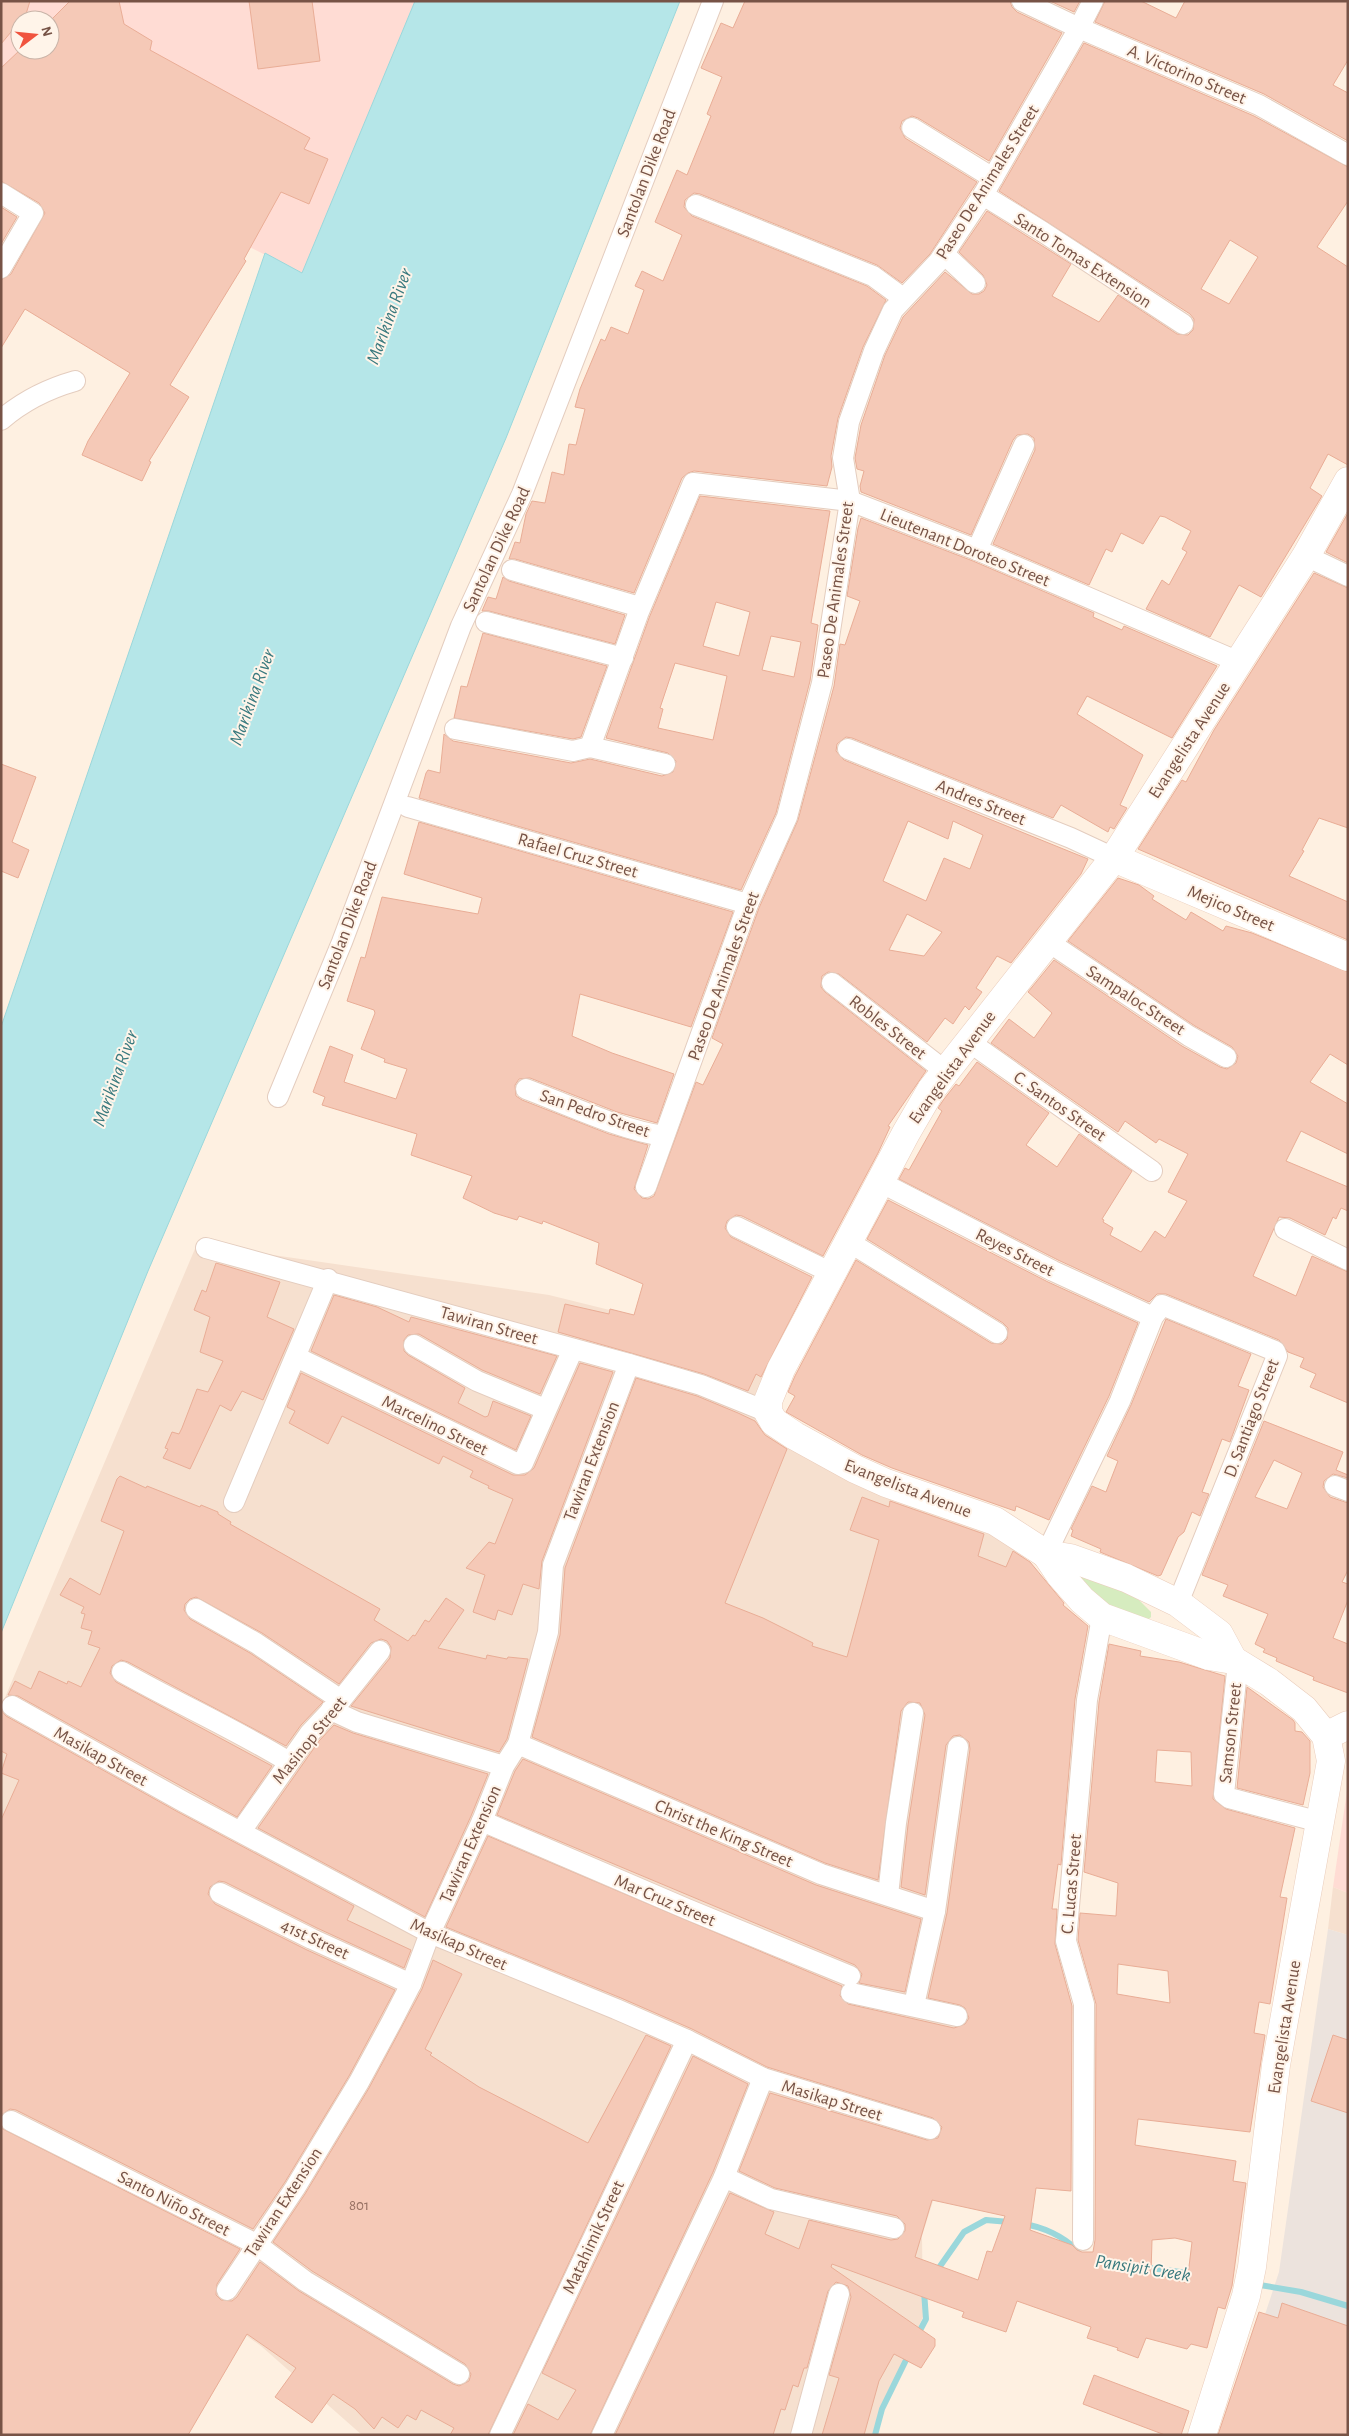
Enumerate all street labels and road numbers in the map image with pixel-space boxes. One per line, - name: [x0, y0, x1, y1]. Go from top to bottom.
- street label: A. Victorino Street: [1125, 42, 1249, 108]
- street label: Paseo De Animales Street: [933, 102, 1043, 263]
- street label: Santolan Dike Road: [614, 107, 680, 240]
- street label: Santo Tomas Extension: [1010, 210, 1154, 312]
- street label: Santolan Dike Road: [460, 484, 534, 615]
- street label: Paseo De Animales Street: [815, 500, 857, 680]
- street label: Lieutenant Doroteo Street: [877, 506, 1052, 590]
- street label: Evangelista Avenue: [1146, 679, 1234, 802]
- street label: Andres Street: [933, 777, 1028, 829]
- street label: Rafael Cruz Street: [516, 830, 640, 882]
- street label: Santolan Dike Road: [315, 859, 381, 992]
- street label: Mejico Street: [1185, 883, 1277, 935]
- street label: Paseo De Animales Street: [685, 889, 763, 1063]
- street label: Sampaloc Street: [1083, 962, 1188, 1039]
- street label: Robles Street: [846, 992, 929, 1063]
- street label: Evangelista Avenue: [906, 1008, 1000, 1127]
- street label: C. Santos Street: [1010, 1068, 1109, 1145]
- street label: San Pedro Street: [538, 1087, 652, 1141]
- street label: Reyes Street: [972, 1225, 1057, 1280]
- street label: Tawiran Street: [438, 1303, 540, 1349]
- street label: D. Santiago Street: [1221, 1357, 1283, 1480]
- street label: Marcelino Street: [379, 1393, 491, 1459]
- street label: Tawiran Extension: [561, 1399, 623, 1524]
- street label: Evangelista Avenue: [841, 1456, 974, 1522]
- street label: Samson Street: [1217, 1682, 1245, 1784]
- street label: Masinop Street: [269, 1694, 350, 1787]
- street label: Masikap Street: [51, 1724, 151, 1790]
- street label: Tawiran Extension: [437, 1783, 505, 1906]
- street label: Christ the King Street: [652, 1797, 795, 1871]
- street label: C. Lucas Street: [1059, 1833, 1085, 1935]
- street label: Mar Cruz Street: [612, 1872, 718, 1930]
- street label: 41st Street: [278, 1916, 352, 1964]
- street label: Masikap Street: [407, 1916, 510, 1974]
- street label: Evangelista Avenue: [1266, 1959, 1304, 2095]
- street label: Masikap Street: [779, 2077, 884, 2125]
- street label: Tawiran Extension: [242, 2144, 326, 2261]
- street label: Santo Niño Street: [115, 2168, 233, 2240]
- street label: Matahimik Street: [560, 2178, 628, 2297]

